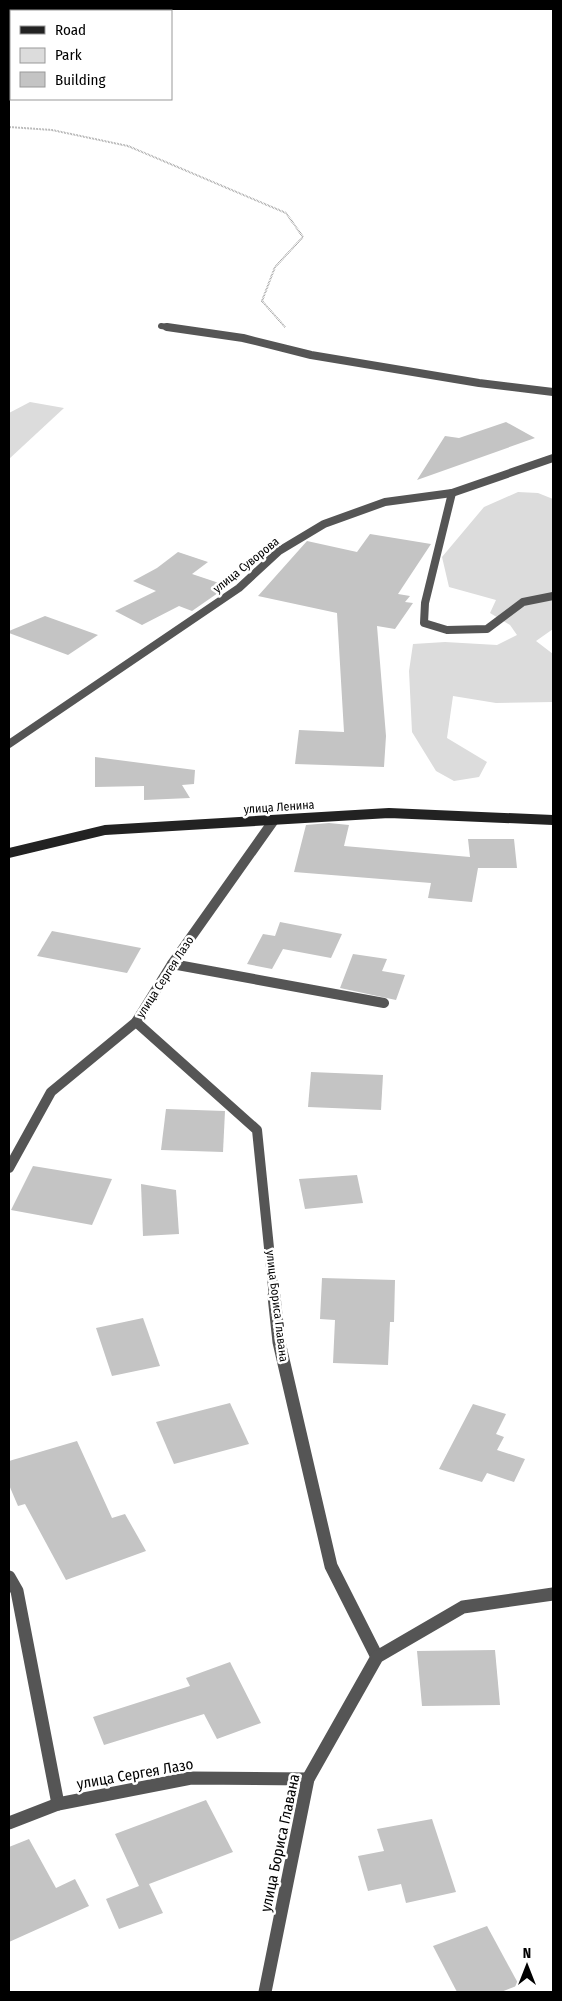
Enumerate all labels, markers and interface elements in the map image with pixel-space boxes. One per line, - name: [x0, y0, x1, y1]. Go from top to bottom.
- legend: [10, 10, 172, 100]
- text: Road: [55, 21, 86, 39]
- text: Park: [55, 46, 82, 64]
- text: Building: [55, 71, 106, 89]
- street label: улица Суворова: [210, 534, 282, 596]
- street label: улица Ленина: [243, 798, 315, 816]
- street label: улица Сергея Лазо: [133, 934, 197, 1020]
- street label: улица Бориса Главана: [263, 1249, 291, 1363]
- street label: улица Сергея Лазо: [75, 1755, 195, 1793]
- street label: улица Бориса Главана: [257, 1772, 303, 1914]
- north arrow: [502, 1941, 552, 1991]
- text: N: [523, 1945, 531, 1962]

